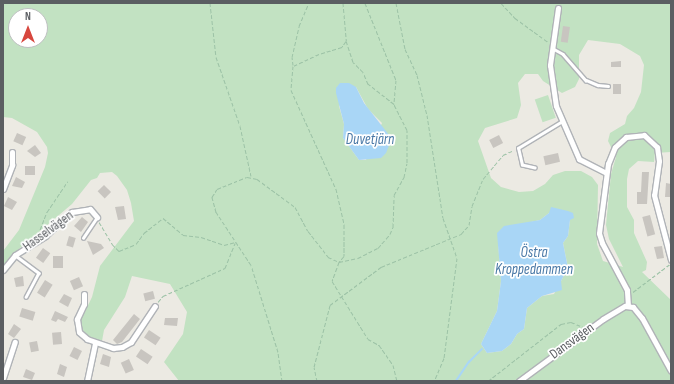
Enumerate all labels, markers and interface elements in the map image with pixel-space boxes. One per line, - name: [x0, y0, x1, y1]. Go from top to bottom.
- north arrow: [8, 8, 48, 48]
- text: N: [25, 10, 31, 23]
- water label: Duvetjärn: [346, 131, 394, 149]
- street label: Hasselvägen: [19, 207, 77, 255]
- water label: Östra Kroppedammen: [495, 243, 573, 278]
- street label: Dansvägen: [546, 319, 598, 363]

